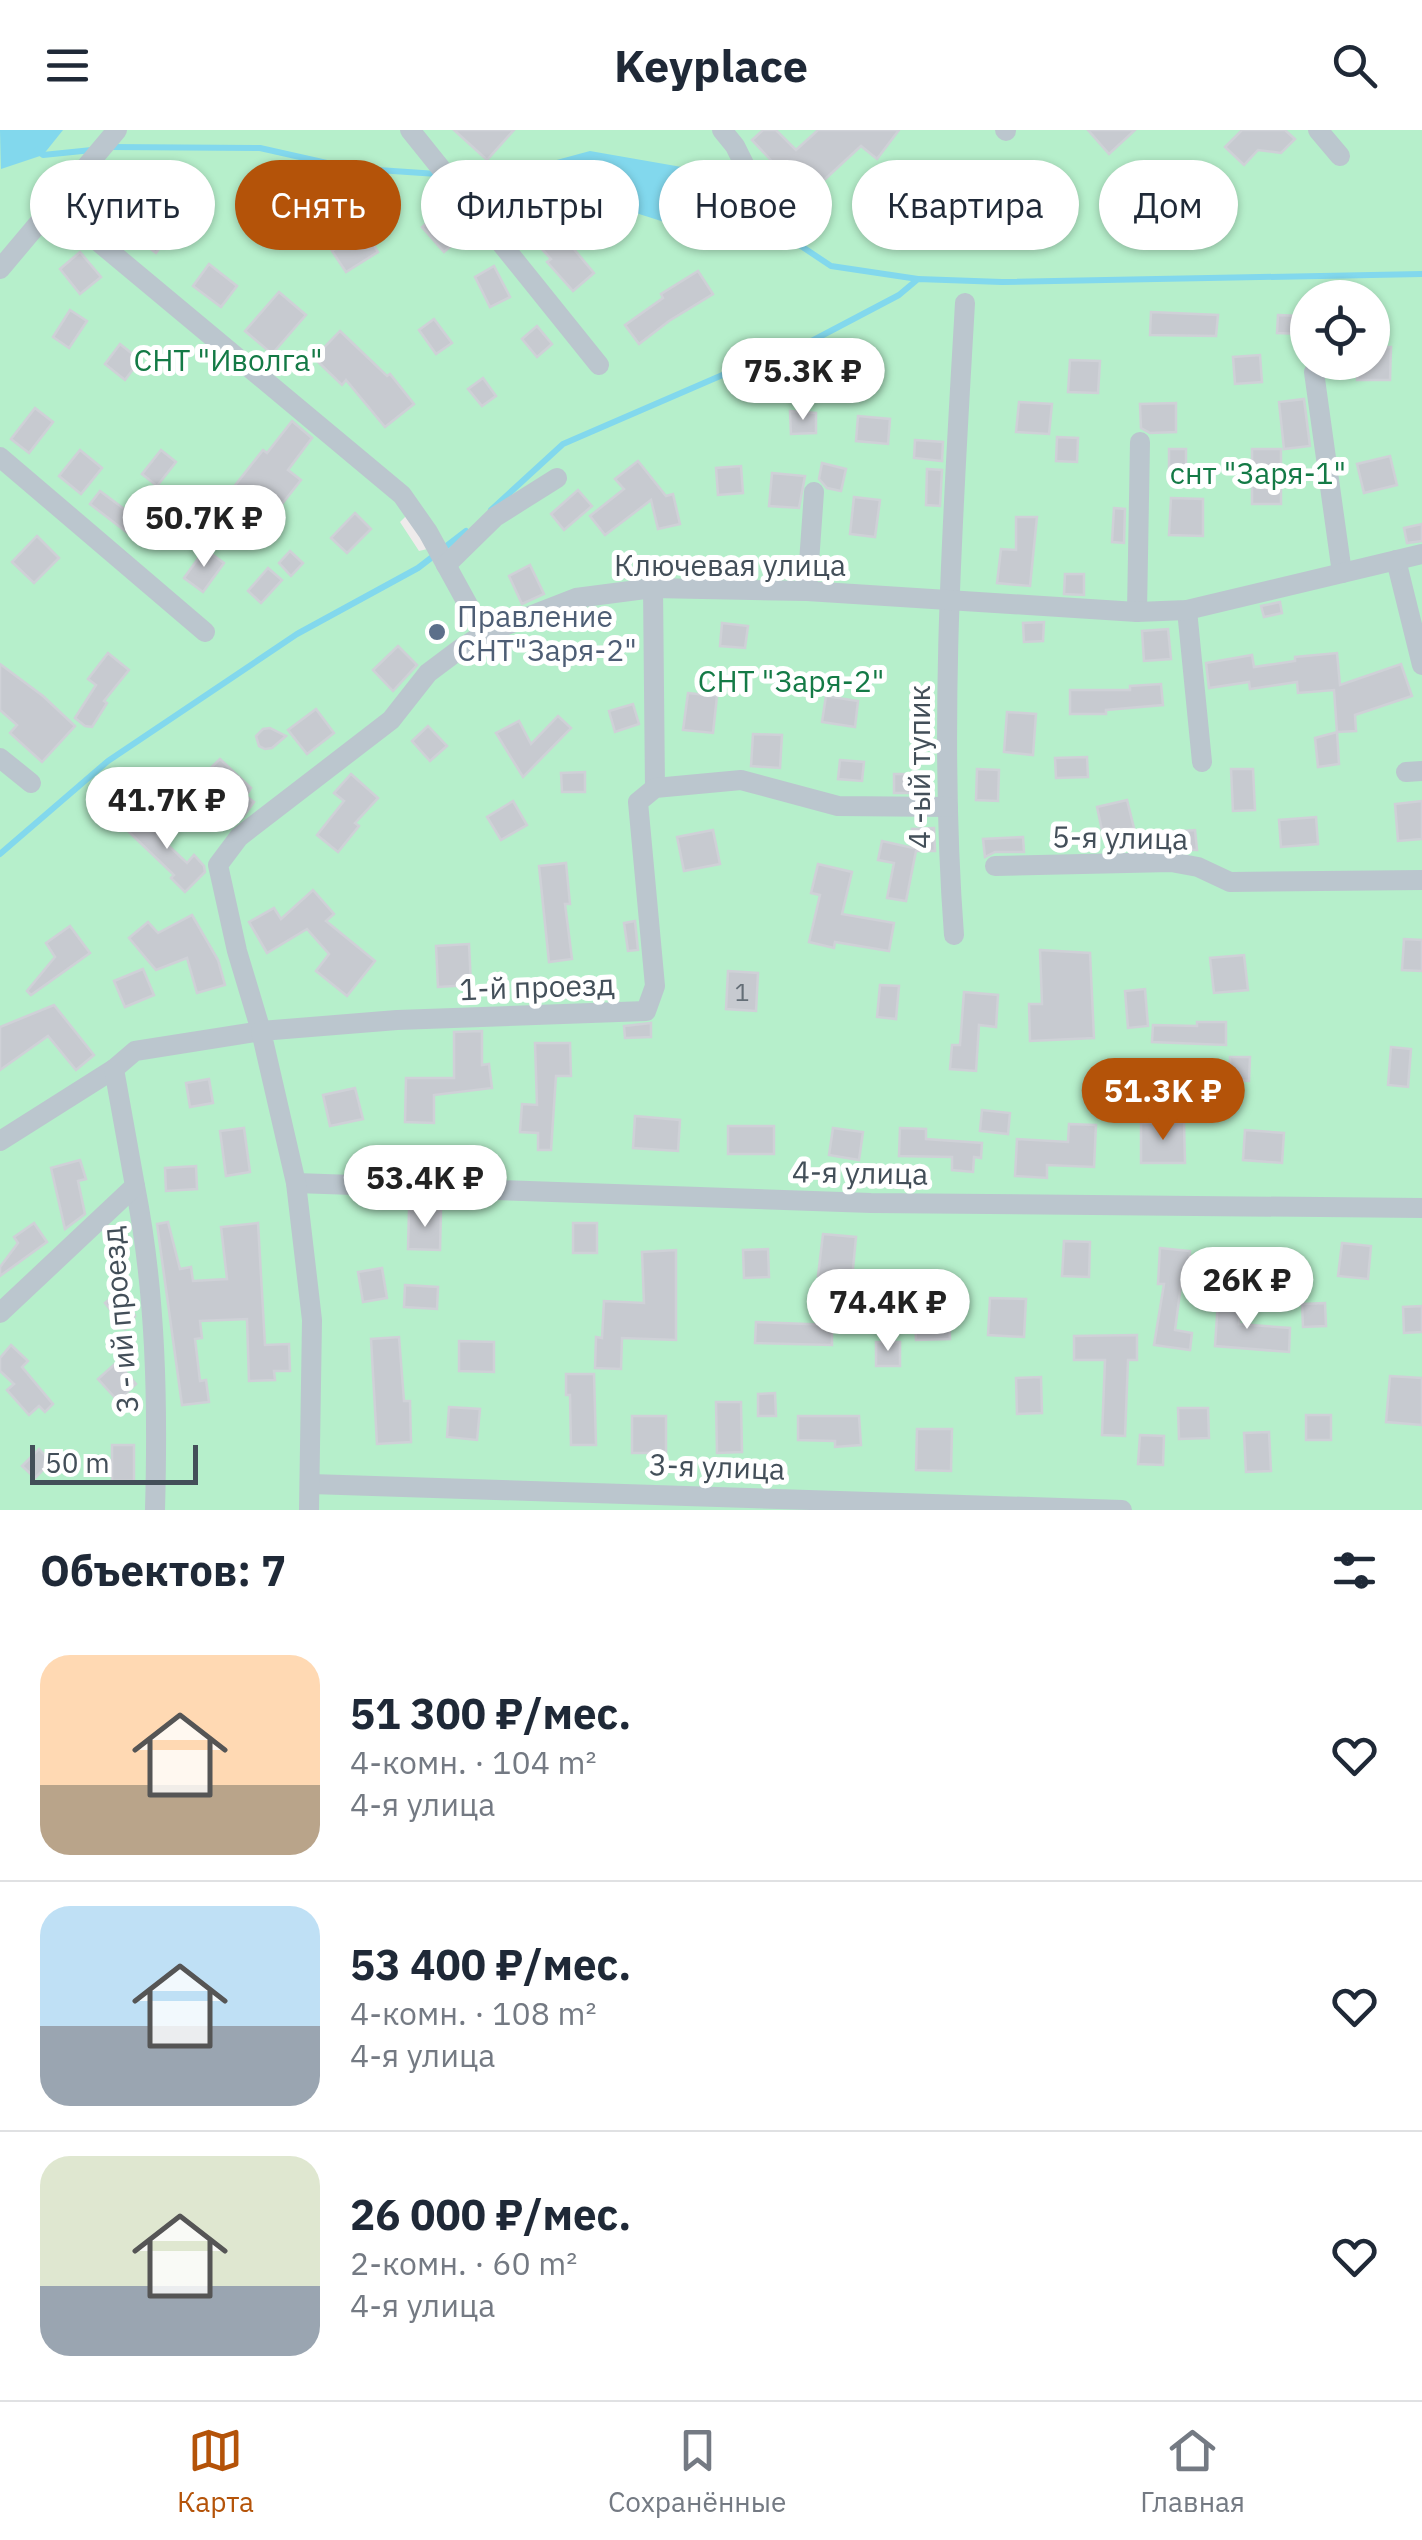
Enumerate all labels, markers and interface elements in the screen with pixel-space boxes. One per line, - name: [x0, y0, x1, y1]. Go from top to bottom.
- text: Keyplace: [614, 36, 808, 94]
- icon: menu: [40, 38, 95, 93]
- icon: search: [1327, 38, 1382, 93]
- chip: Купить: [30, 160, 215, 250]
- chip: Снять: [235, 160, 401, 250]
- chip: Фильтры: [421, 160, 639, 250]
- chip: Новое: [659, 160, 832, 250]
- chip: Квартира: [852, 160, 1079, 250]
- chip: Дом: [1099, 160, 1238, 250]
- map controls: [1290, 280, 1390, 380]
- button: locate: [1290, 280, 1390, 380]
- pin: 75.3K ₽: [711, 338, 895, 423]
- park label: СНТ "Иволга": [134, 340, 322, 379]
- text: 75.3K ₽: [744, 349, 862, 391]
- park label: снт "Заря-1": [1170, 453, 1346, 492]
- pin: 50.7K ₽: [112, 485, 296, 570]
- text: 50.7K ₽: [145, 496, 263, 538]
- street label: Ключевая улица: [614, 545, 846, 584]
- place label: Правление СНТ"Заря-2": [457, 596, 637, 669]
- marker: Правление СНТ"Заря-2": [426, 621, 448, 643]
- park label: СНТ "Заря-2": [698, 661, 884, 700]
- street label: 4 -ый тупик: [899, 685, 938, 849]
- pin: 41.7K ₽: [75, 767, 259, 852]
- text: 41.7K ₽: [108, 778, 226, 820]
- street label: 5-я улица: [1052, 816, 1188, 858]
- street label: 1-й проезд: [459, 964, 615, 1008]
- house number: 1: [734, 975, 750, 1008]
- pin: 51.3K ₽: [1071, 1058, 1255, 1143]
- text: 51.3K ₽: [1104, 1069, 1222, 1111]
- pin: 53.4K ₽: [333, 1145, 517, 1230]
- street label: 4-я улица: [792, 1151, 928, 1193]
- text: 53.4K ₽: [366, 1156, 484, 1198]
- street label: 3 - ий проезд: [91, 1225, 147, 1415]
- pin: 26K ₽: [1177, 1247, 1317, 1332]
- text: 26K ₽: [1202, 1258, 1292, 1300]
- pin: 74.4K ₽: [796, 1269, 980, 1354]
- text: 74.4K ₽: [829, 1280, 947, 1322]
- scale bar: [30, 1440, 198, 1484]
- text: 50 m: [45, 1444, 110, 1481]
- street label: 3-я улица: [648, 1444, 786, 1488]
- text: Объектов: 7: [40, 1543, 286, 1598]
- icon: filters: [1327, 1543, 1382, 1598]
- text: 51 300 ₽/мес.: [350, 1686, 631, 1741]
- icon: home: [120, 1695, 240, 1815]
- icon: heart: [1327, 1728, 1382, 1783]
- text: 4-комн. · 104 m²: [350, 1741, 596, 1783]
- text: 4-я улица: [350, 1783, 495, 1825]
- text: 53 400 ₽/мес.: [350, 1937, 631, 1992]
- icon: home: [120, 1946, 240, 2066]
- icon: heart: [1327, 1979, 1382, 2034]
- text: 4-комн. · 108 m²: [350, 1992, 596, 2034]
- text: 4-я улица: [350, 2034, 495, 2076]
- text: 26 000 ₽/мес.: [350, 2187, 631, 2242]
- icon: home: [120, 2196, 240, 2316]
- icon: heart: [1327, 2229, 1382, 2284]
- text: 2-комн. · 60 m²: [350, 2242, 577, 2284]
- text: 4-я улица: [350, 2284, 495, 2326]
- tab: Карта: [177, 2423, 254, 2520]
- tab: Сохранённые: [608, 2423, 786, 2520]
- tab: Главная: [1140, 2423, 1245, 2520]

